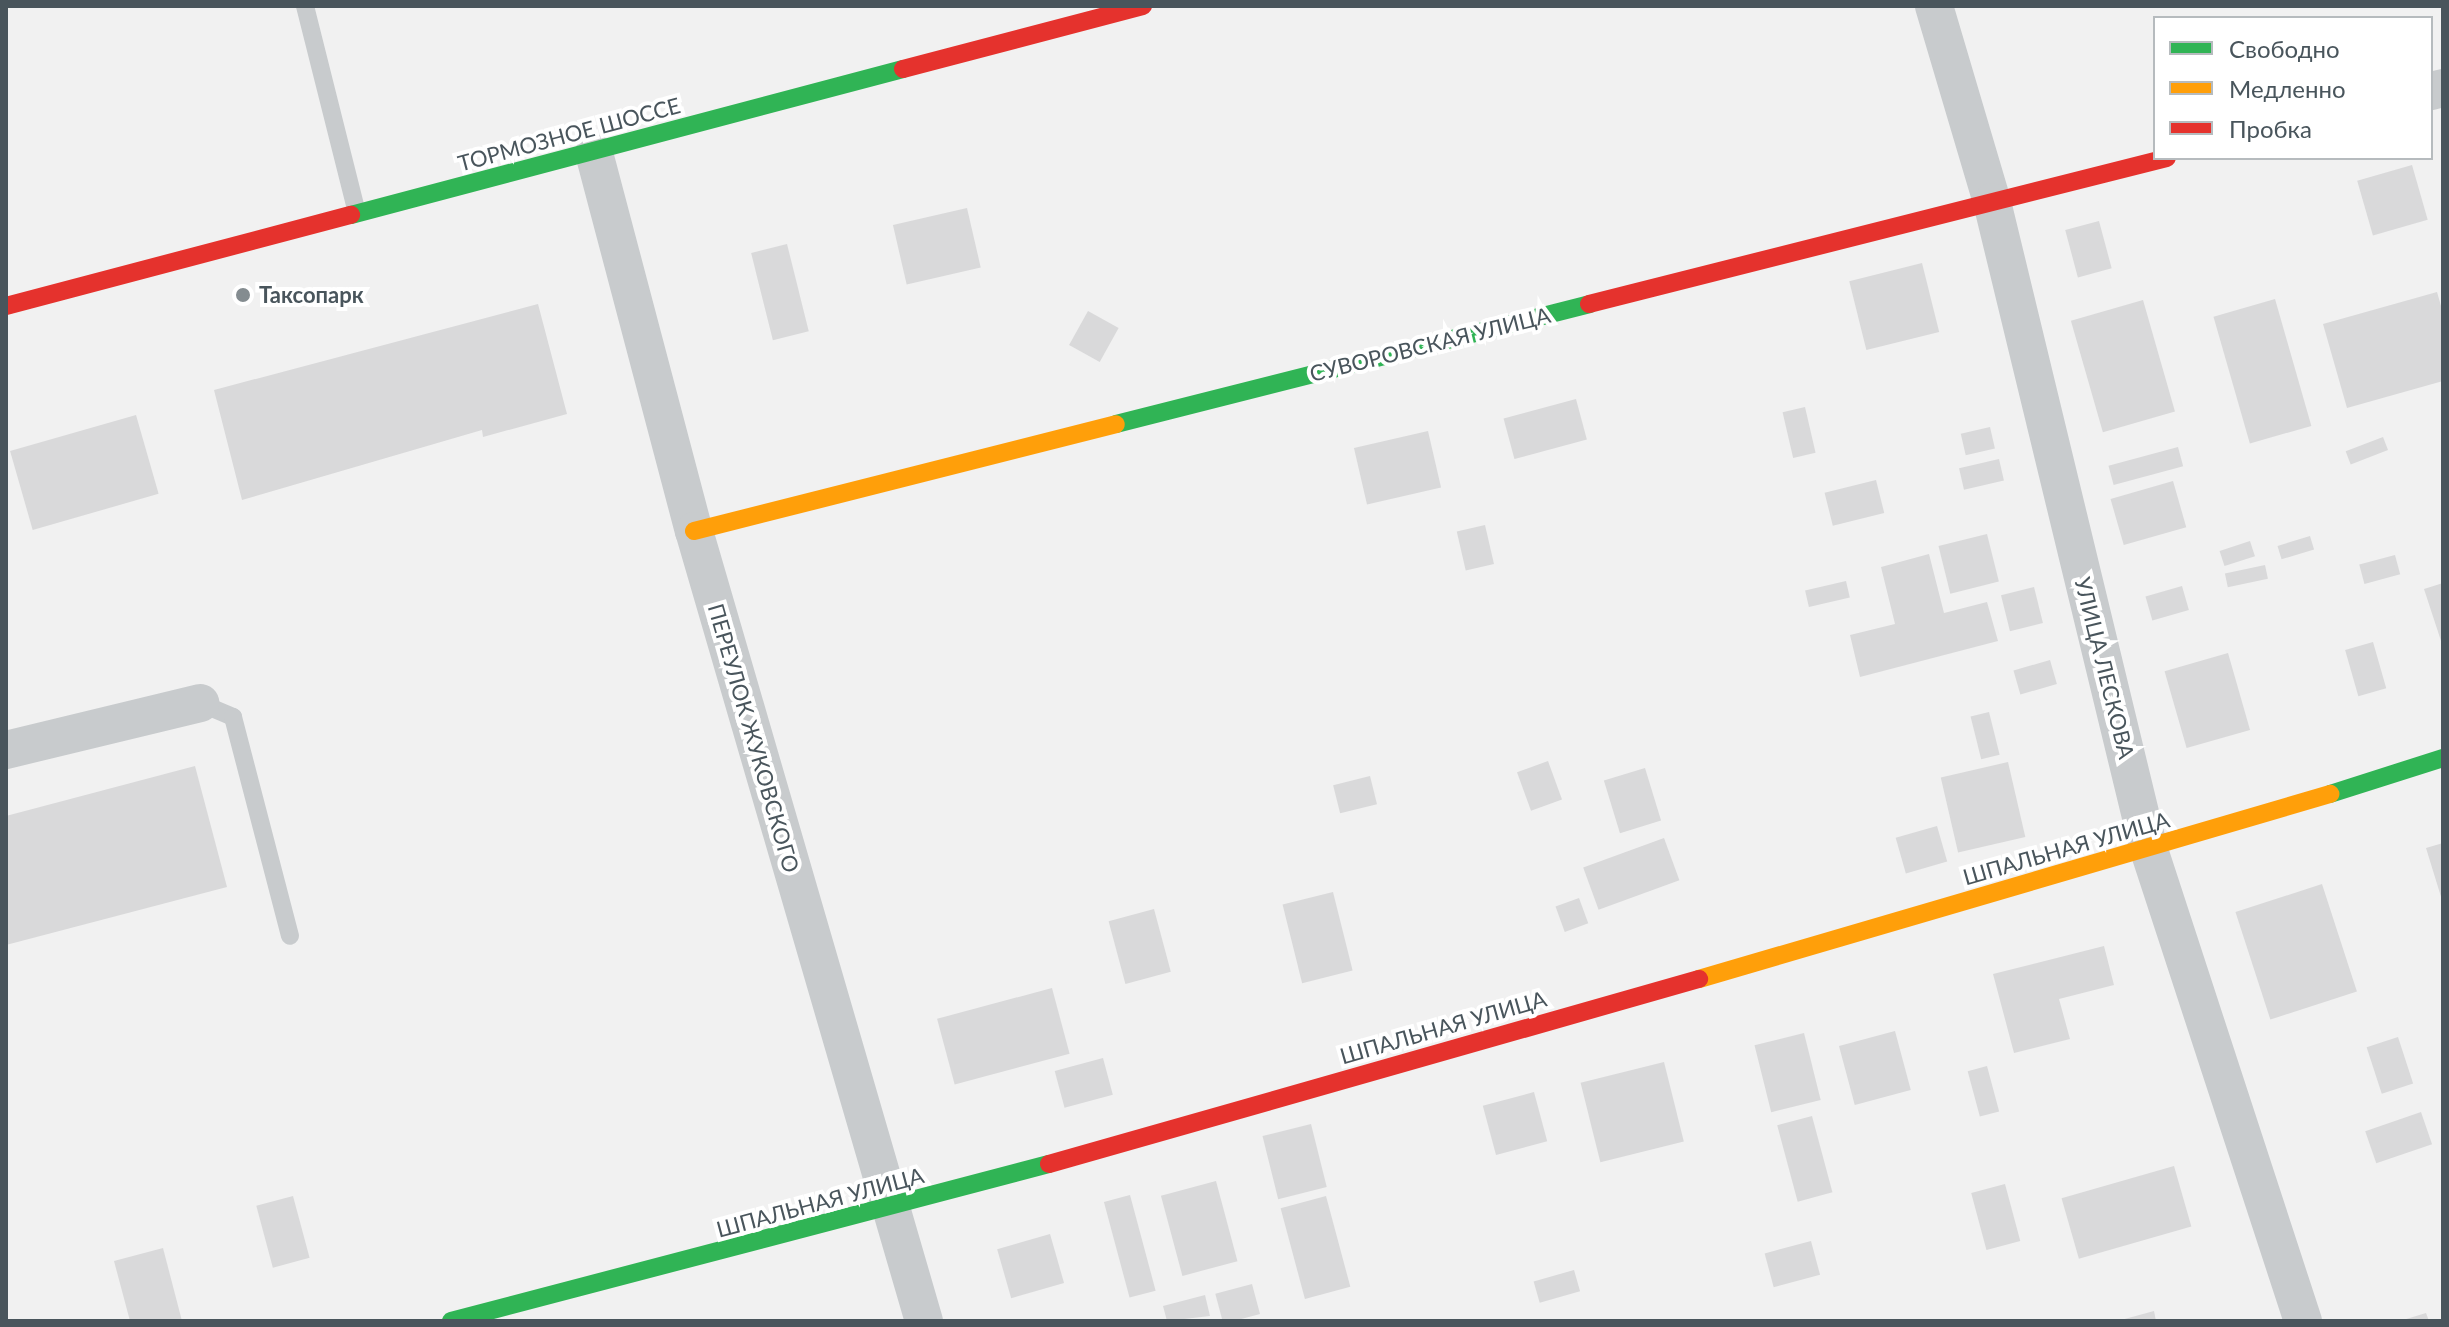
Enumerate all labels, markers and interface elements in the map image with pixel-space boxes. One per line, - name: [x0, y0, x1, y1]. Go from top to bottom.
- legend: [2153, 16, 2433, 160]
- text: Свободно: [2229, 34, 2340, 63]
- text: Медленно: [2229, 74, 2346, 103]
- street label: ТОРМОЗНОЕ ШОССЕ: [455, 92, 683, 176]
- text: Пробка: [2229, 114, 2312, 143]
- place label: Таксопарк: [259, 282, 364, 308]
- marker: Таксопарк: [234, 286, 252, 304]
- street label: СУВОРОВСКАЯ УЛИЦА: [1307, 301, 1553, 387]
- street label: УЛИЦА ЛЕСКОВА: [2070, 574, 2140, 762]
- street label: ПЕРЕУЛОК ЖУКОВСКОГО: [703, 600, 805, 876]
- street label: ШПАЛЬНАЯ УЛИЦА: [1960, 806, 2172, 890]
- street label: ШПАЛЬНАЯ УЛИЦА: [1337, 985, 1549, 1069]
- street label: ШПАЛЬНАЯ УЛИЦА: [713, 1162, 927, 1242]

